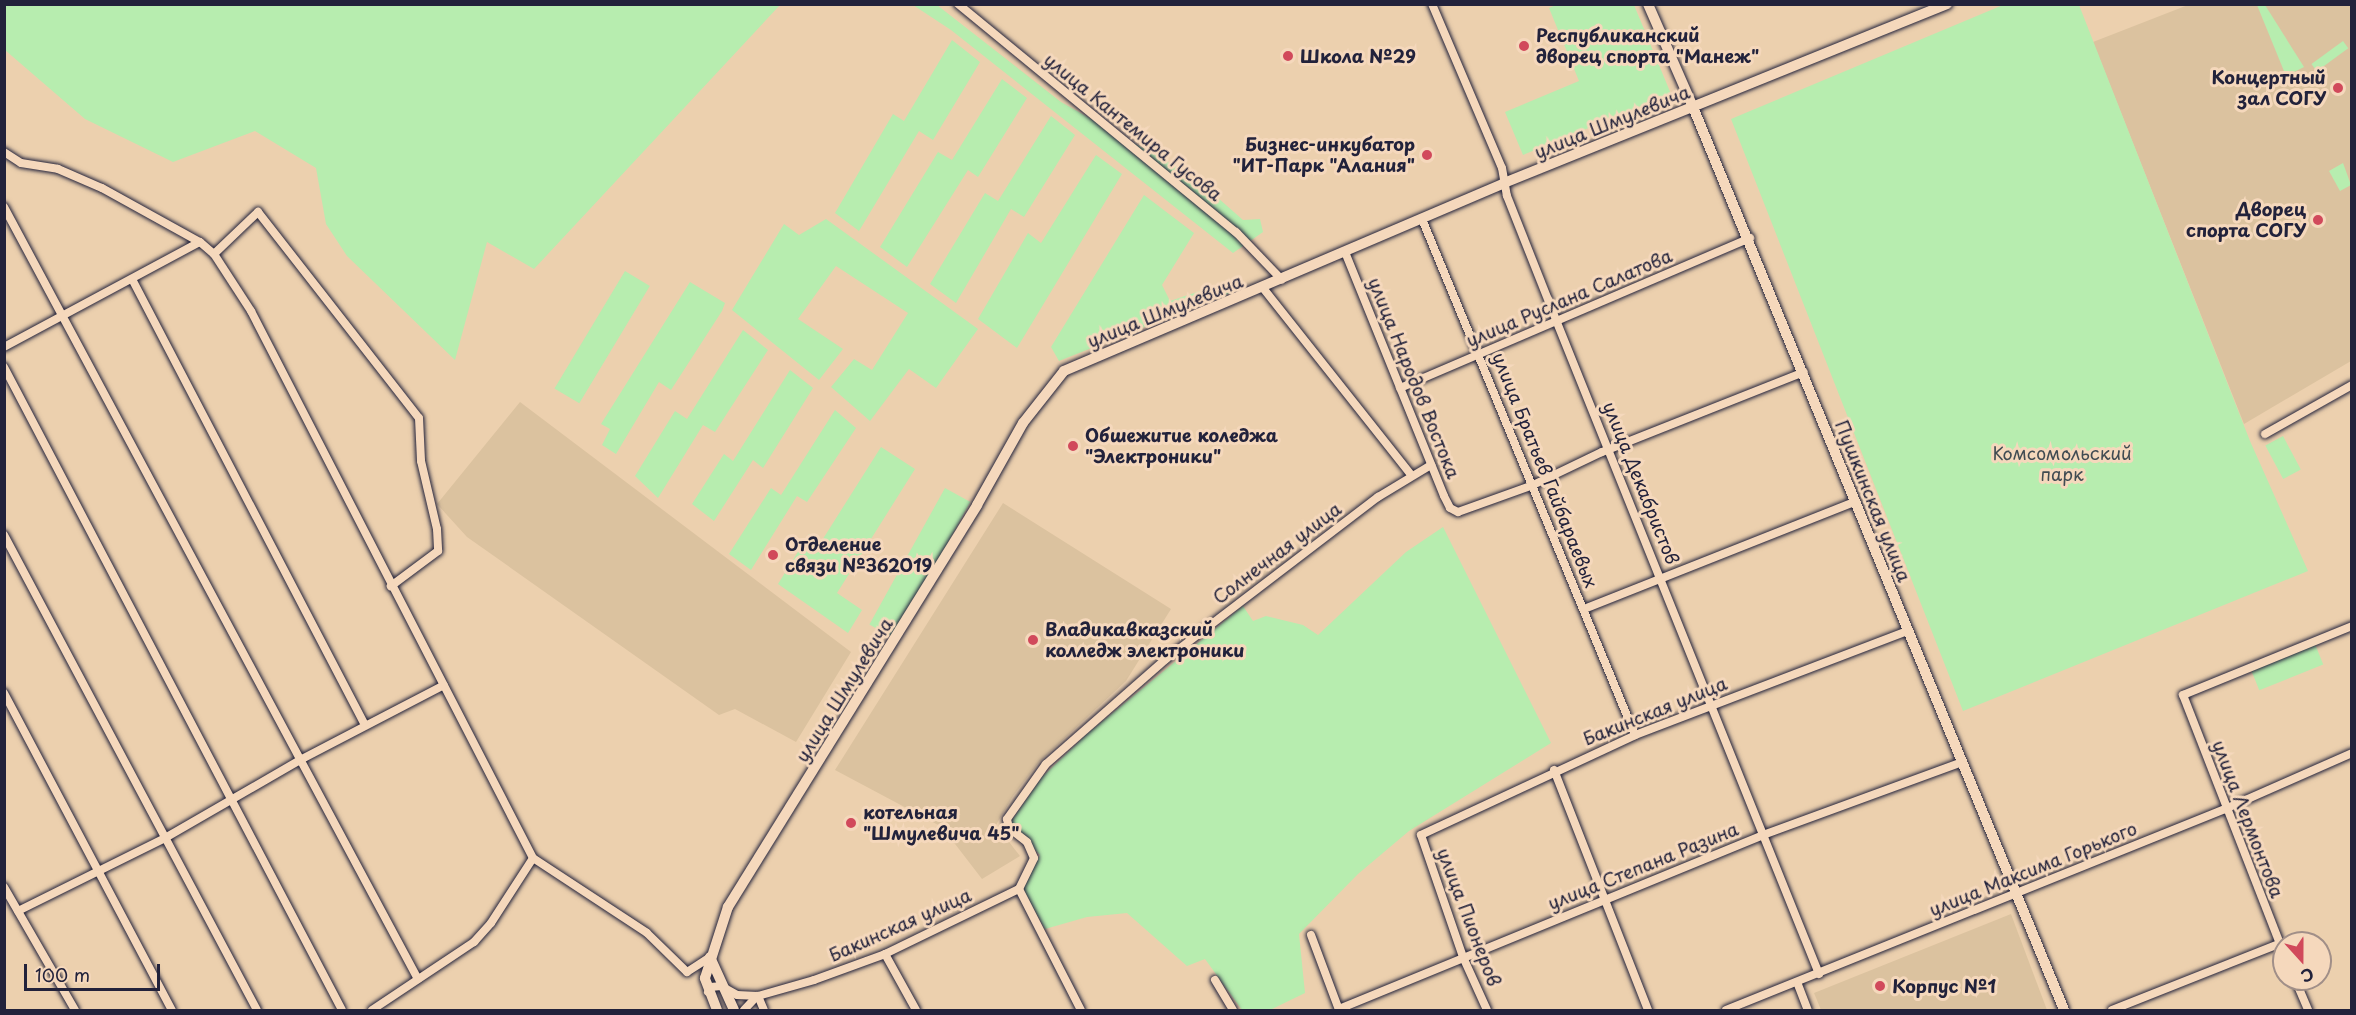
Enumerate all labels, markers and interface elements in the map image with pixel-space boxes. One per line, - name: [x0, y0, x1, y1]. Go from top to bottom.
- place label: Республиканский дворец спорта "Манеж": [1536, 25, 1761, 68]
- marker: Республиканский дворец спорта "Манеж": [1517, 39, 1531, 53]
- place label: Школа №29: [1300, 45, 1417, 67]
- street label: улица Кантемира Гусова: [1039, 48, 1227, 206]
- marker: Школа №29: [1281, 49, 1295, 63]
- place label: Концертный зал СОГУ: [2211, 67, 2326, 110]
- street label: улица Шмулевича: [1531, 81, 1693, 163]
- marker: Концертный зал СОГУ: [2331, 81, 2345, 95]
- place label: Бизнес-инкубатор "ИТ-Парк "Алания": [1233, 134, 1415, 176]
- marker: Бизнес-инкубатор "ИТ-Парк "Алания": [1420, 148, 1434, 162]
- place label: Дворец спорта СОГУ: [2185, 199, 2306, 242]
- marker: Дворец спорта СОГУ: [2311, 213, 2325, 227]
- street label: улица Руслана Салатова: [1462, 244, 1676, 352]
- street label: улица Шмулевича: [1084, 270, 1246, 352]
- street label: улица Народов Востока: [1364, 274, 1464, 482]
- street label: улица Братьев Гайбараевых: [1488, 349, 1602, 591]
- street label: улица Декабристов: [1598, 398, 1684, 568]
- street label: Пушкинская улица: [1831, 417, 1915, 585]
- place label: Обшежитие коледжа "Электроники": [1085, 425, 1278, 468]
- marker: Обшежитие коледжа "Электроники": [1066, 439, 1080, 453]
- park label: Комсомольский парк: [1992, 443, 2132, 486]
- street label: Солнечная улица: [1208, 497, 1346, 609]
- place label: Отделение связи №362019: [785, 534, 933, 576]
- marker: Отделение связи №362019: [766, 548, 780, 562]
- street label: улица Шмулевича: [791, 614, 897, 766]
- place label: Владикавказский колледж электроники: [1045, 619, 1247, 662]
- marker: Владикавказский колледж электроники: [1026, 633, 1040, 647]
- street label: Бакинская улица: [1579, 672, 1731, 750]
- street label: улица Лермонтова: [2208, 737, 2288, 901]
- place label: котельная "Шмулевича 45": [863, 802, 1019, 844]
- marker: котельная "Шмулевича 45": [844, 816, 858, 830]
- street label: улица Максима Горького: [1925, 817, 2141, 921]
- street label: улица Степана Разина: [1544, 818, 1742, 914]
- street label: улица Пионеров: [1433, 845, 1505, 989]
- street label: Бакинская улица: [825, 884, 975, 966]
- north arrow: [2272, 931, 2332, 991]
- scale bar: [27, 952, 164, 990]
- text: 100 m: [35, 961, 90, 988]
- text: С: [2298, 963, 2318, 989]
- place label: Корпус №1: [1892, 975, 1997, 997]
- marker: Корпус №1: [1873, 979, 1887, 993]

